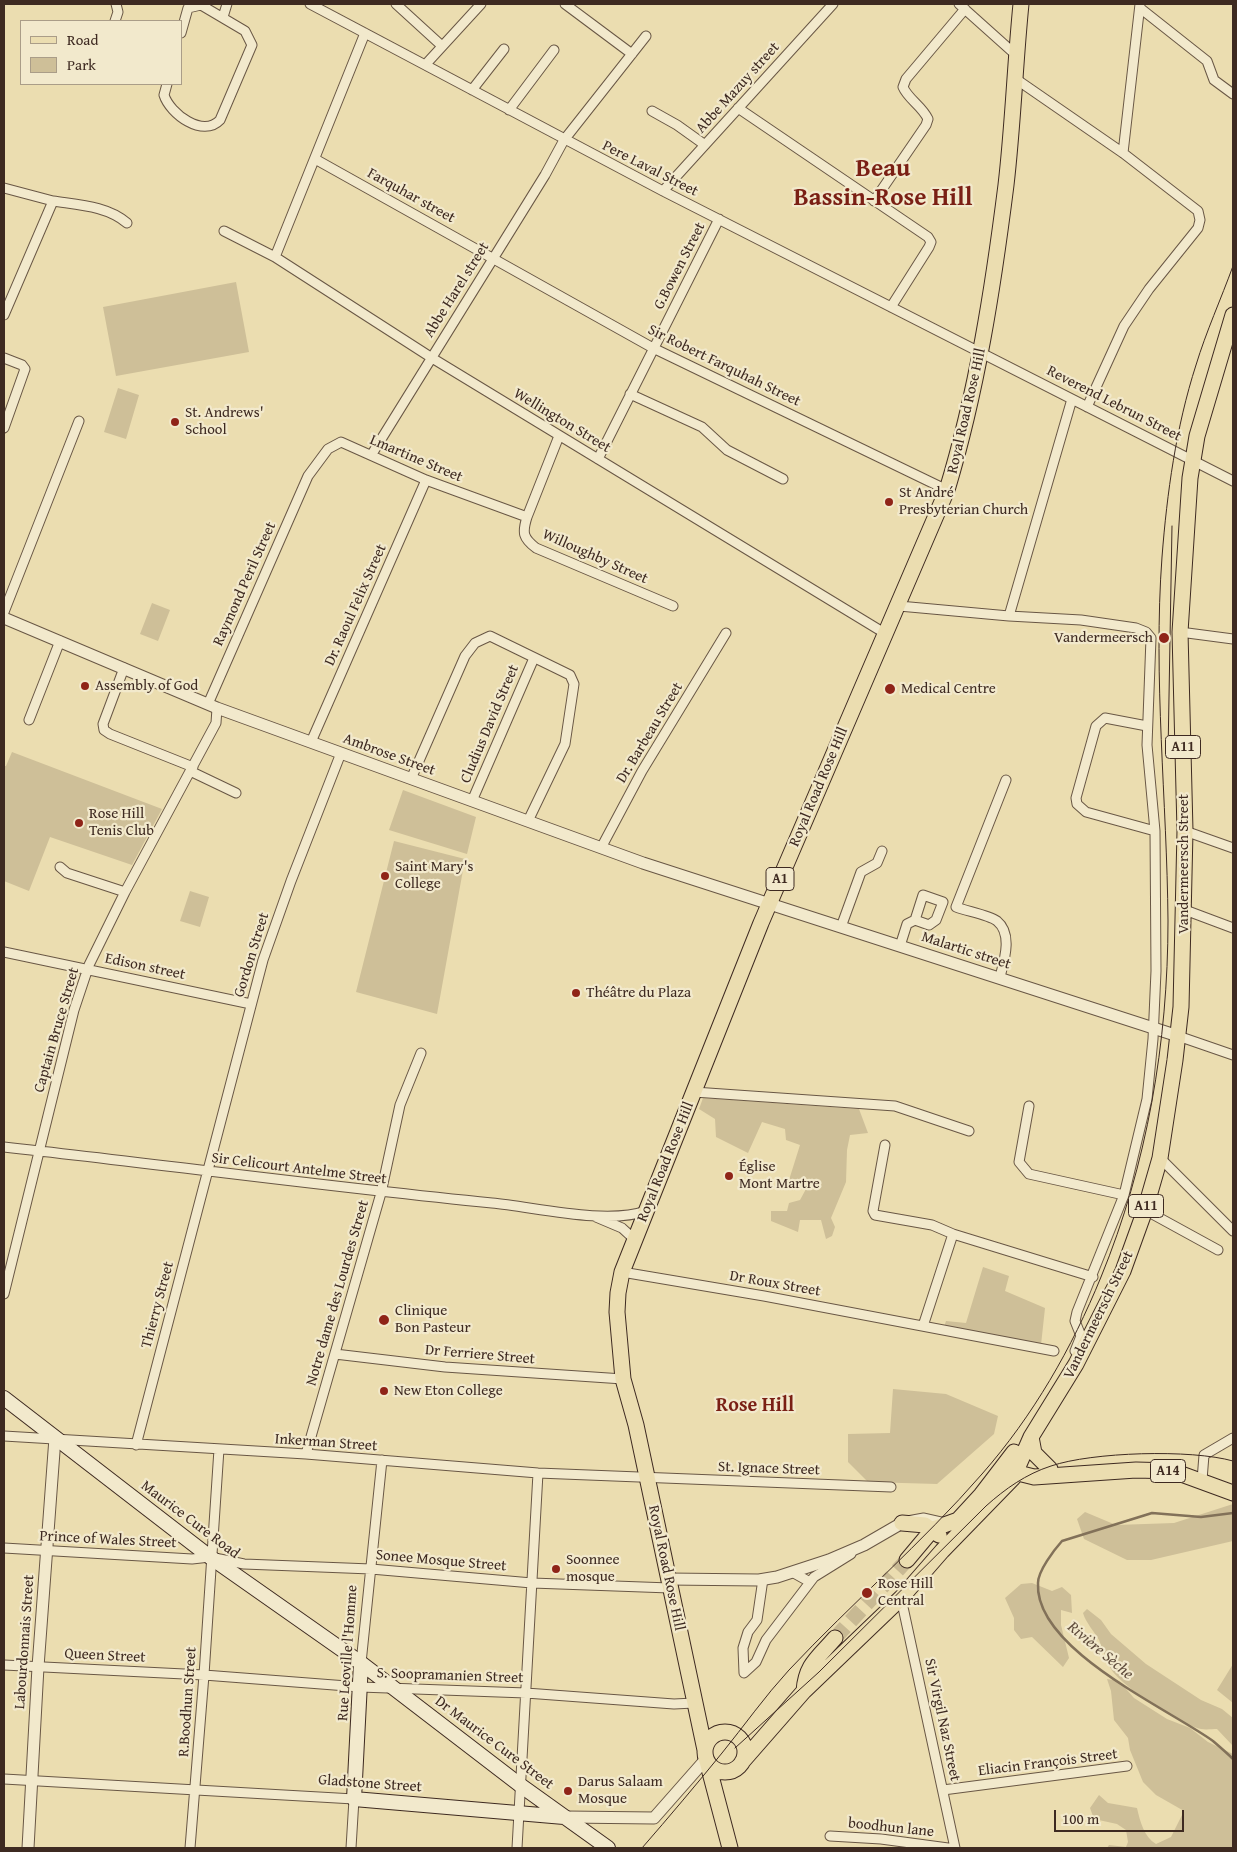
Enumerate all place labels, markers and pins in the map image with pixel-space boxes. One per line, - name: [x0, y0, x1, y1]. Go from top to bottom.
- place label: St. Andrews' School: [185, 404, 264, 439]
- marker: St. Andrews' School: [169, 416, 181, 428]
- place label: St André Presbyterian Church: [899, 484, 1028, 519]
- marker: St André Presbyterian Church: [883, 496, 895, 508]
- place label: Vandermeersch: [1054, 629, 1153, 647]
- marker: Vandermeersch: [1157, 631, 1171, 645]
- place label: Assembly of God: [95, 677, 198, 695]
- marker: Assembly of God: [79, 680, 91, 692]
- place label: Medical Centre: [901, 680, 996, 698]
- marker: Medical Centre: [883, 682, 897, 696]
- place label: Rose Hill Tenis Club: [89, 805, 154, 840]
- marker: Rose Hill Tenis Club: [73, 817, 85, 829]
- place label: Saint Mary's College: [395, 858, 474, 893]
- marker: Saint Mary's College: [379, 870, 391, 882]
- place label: Théâtre du Plaza: [586, 984, 691, 1002]
- marker: Théâtre du Plaza: [570, 987, 582, 999]
- place label: Église Mont Martre: [739, 1158, 820, 1193]
- marker: Église Mont Martre: [723, 1170, 735, 1182]
- place label: Clinique Bon Pasteur: [395, 1302, 471, 1337]
- marker: Clinique Bon Pasteur: [377, 1313, 391, 1327]
- place label: New Eton College: [394, 1382, 503, 1400]
- marker: New Eton College: [378, 1385, 390, 1397]
- place label: Soonnee mosque: [566, 1551, 620, 1586]
- marker: Soonnee mosque: [550, 1563, 562, 1575]
- place label: Rose Hill Central: [878, 1575, 933, 1610]
- marker: Rose Hill Central: [860, 1586, 874, 1600]
- place label: Darus Salaam Mosque: [578, 1773, 663, 1808]
- marker: Darus Salaam Mosque: [562, 1785, 574, 1797]

